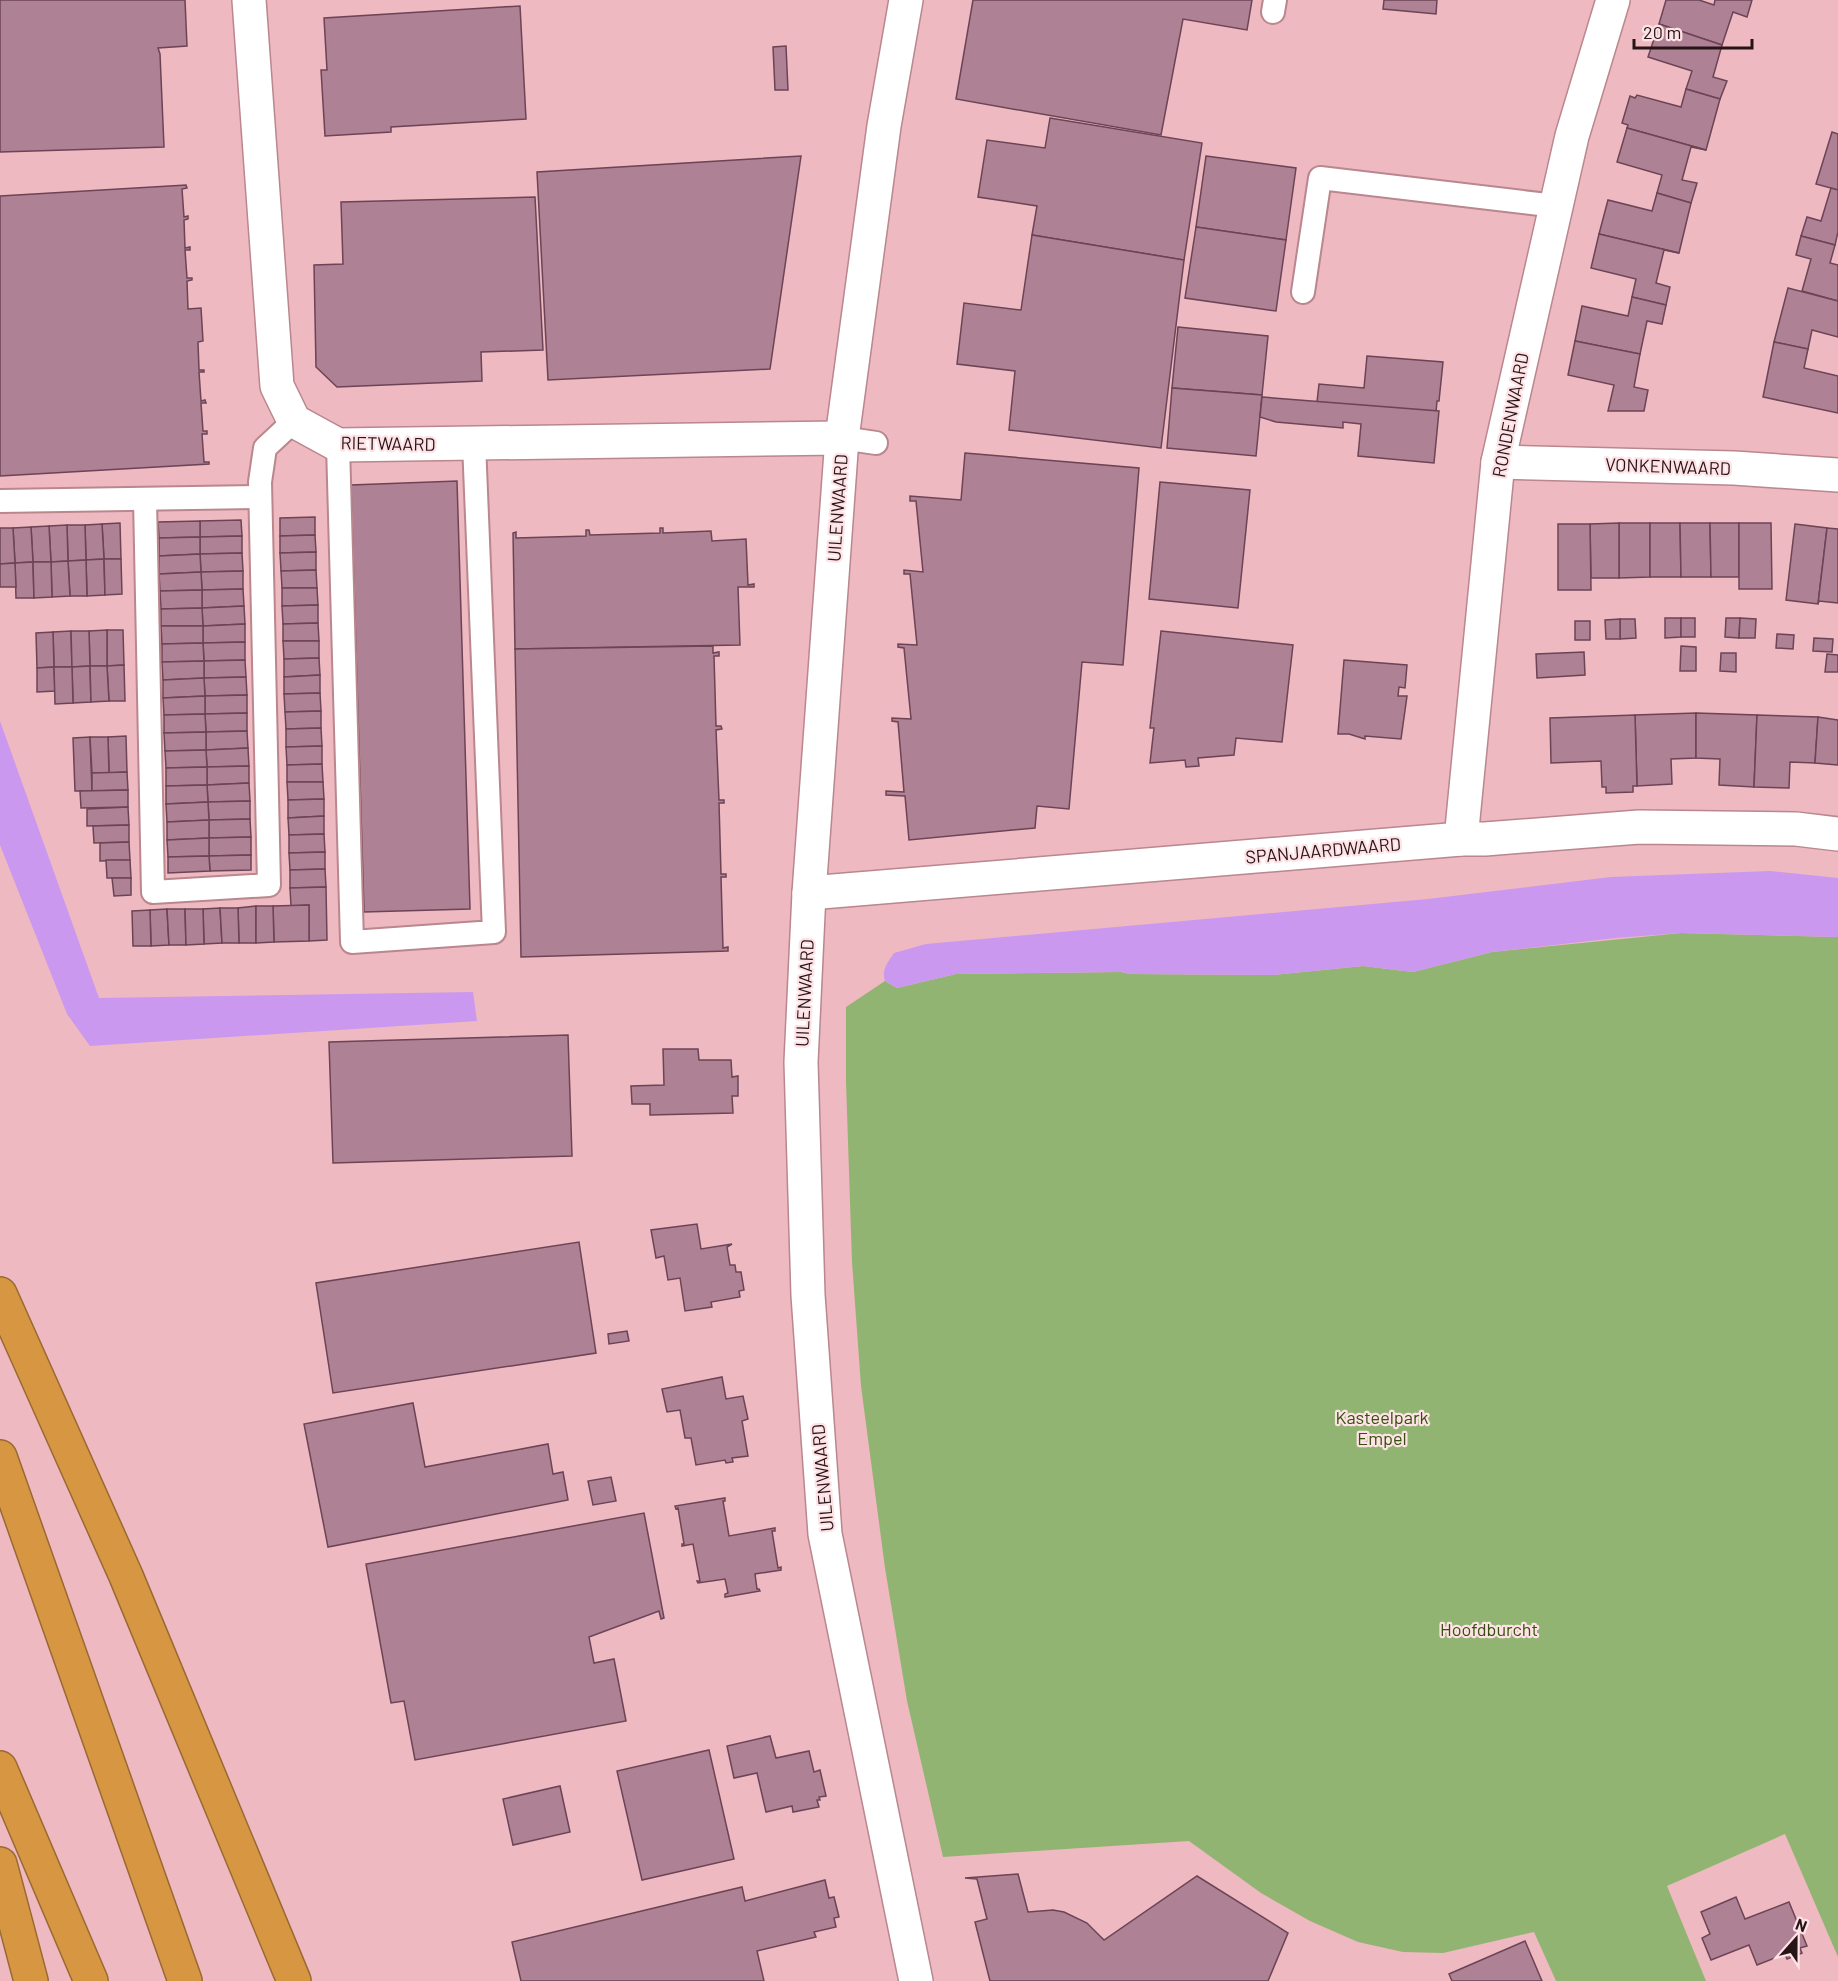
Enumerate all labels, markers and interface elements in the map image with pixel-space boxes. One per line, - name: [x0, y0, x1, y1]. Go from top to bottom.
- scale bar: [1634, 12, 1752, 50]
- text: 20 m: [1643, 21, 1681, 43]
- street label: RONDENWAARD: [1487, 351, 1533, 479]
- street label: RIETWAARD: [340, 431, 436, 455]
- street label: UILENWAARD: [822, 453, 852, 563]
- street label: VONKENWAARD: [1605, 453, 1731, 479]
- street label: SPANJAARDWAARD: [1244, 832, 1402, 868]
- street label: UILENWAARD: [790, 939, 818, 1047]
- park label: Kasteelpark Empel: [1335, 1406, 1429, 1449]
- street label: UILENWAARD: [806, 1423, 838, 1533]
- park label: Hoofdburcht: [1440, 1618, 1538, 1640]
- north arrow: [1766, 1909, 1826, 1969]
- text: N: [1793, 1914, 1810, 1935]

